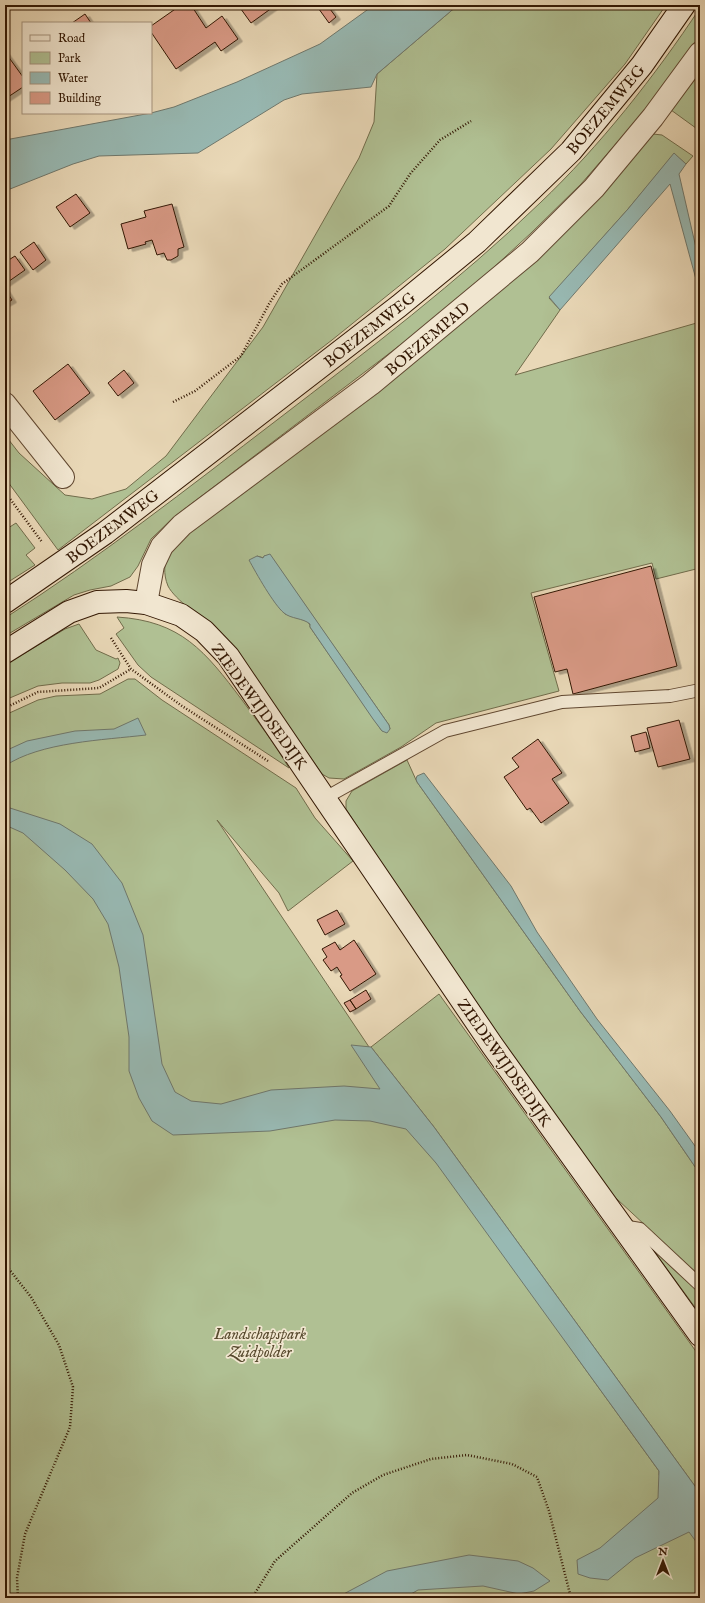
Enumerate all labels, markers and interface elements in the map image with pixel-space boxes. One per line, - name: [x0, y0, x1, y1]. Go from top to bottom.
- legend: [22, 22, 152, 114]
- text: Road: [58, 31, 86, 46]
- text: Park: [58, 51, 81, 66]
- street label: BOEZEMWEG: [563, 61, 650, 159]
- text: Water: [58, 71, 89, 86]
- text: Building: [58, 91, 102, 106]
- street label: BOEZEMWEG: [320, 288, 420, 373]
- street label: BOEZEMPAD: [382, 298, 475, 381]
- street label: BOEZEMWEG: [63, 486, 164, 569]
- street label: ZIEDEWIJDSEDIJK: [206, 640, 311, 775]
- street label: ZIEDEWIJDSEDIJK: [452, 995, 555, 1131]
- park label: Landschapspark Zuidpolder: [213, 1325, 307, 1363]
- north arrow: [643, 1541, 683, 1581]
- text: N: [657, 1545, 668, 1559]

